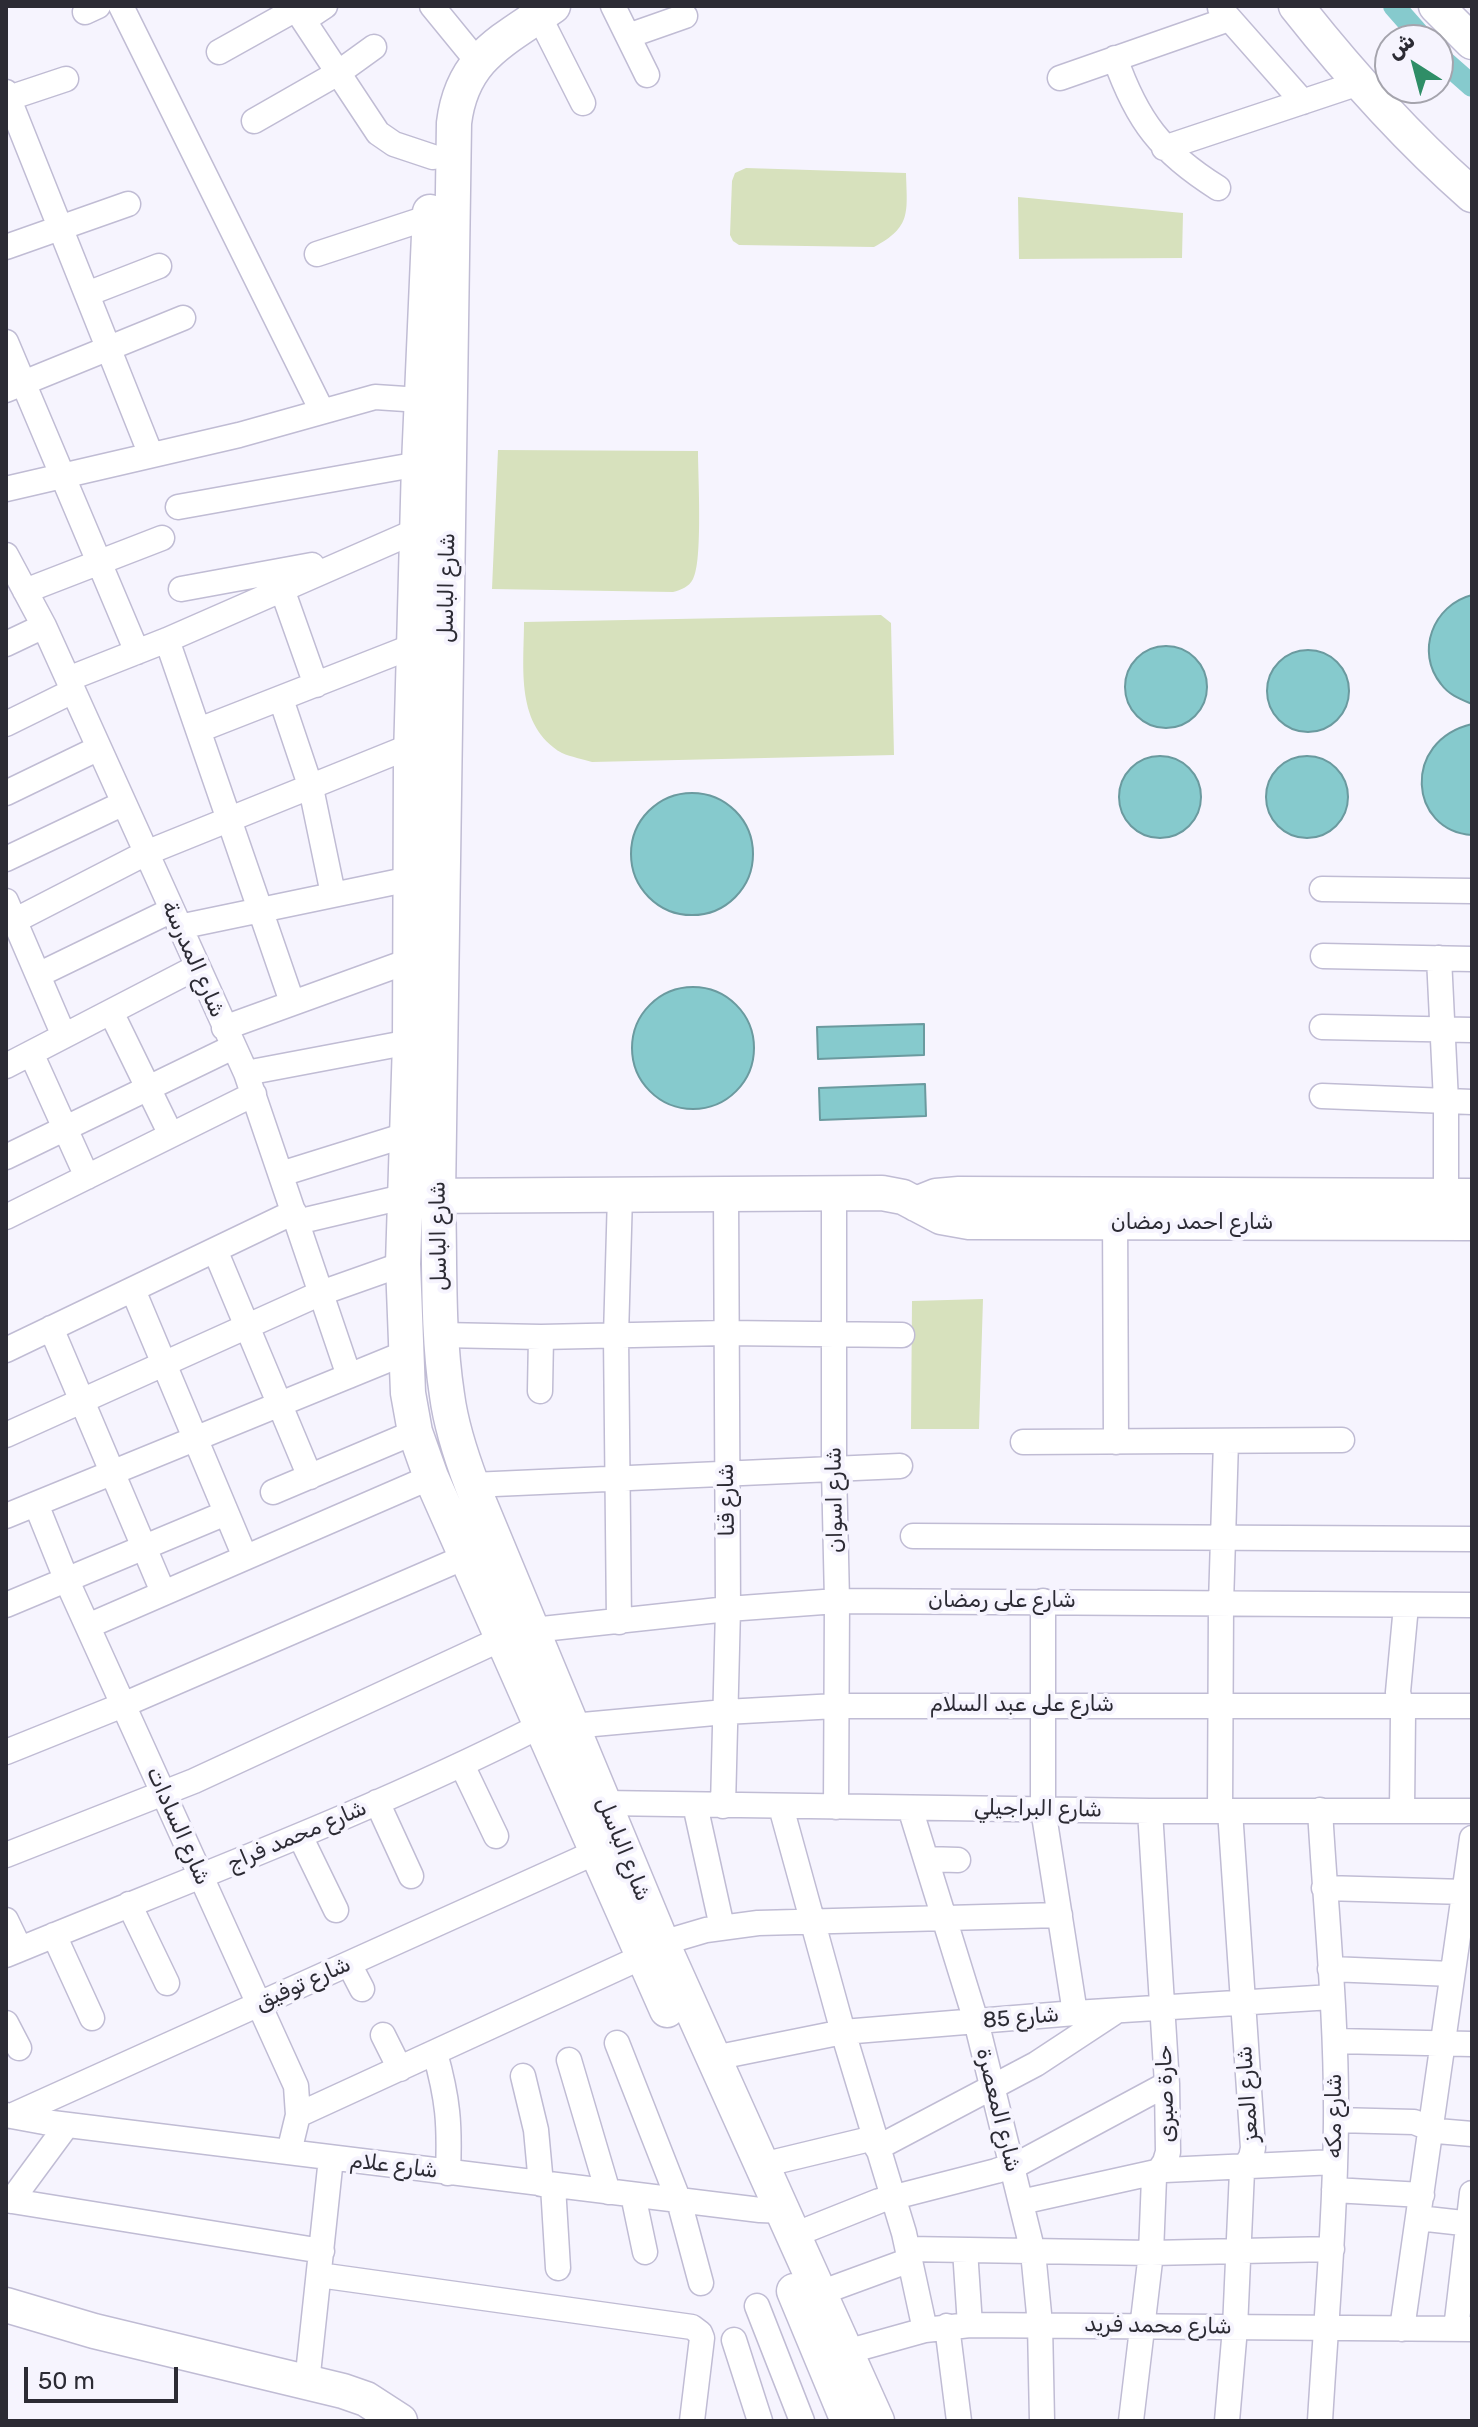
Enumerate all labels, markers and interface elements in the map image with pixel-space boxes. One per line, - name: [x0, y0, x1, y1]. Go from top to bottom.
- north arrow: [1374, 24, 1454, 104]
- text: ش: [1382, 27, 1420, 65]
- street label: شارع الباسل: [433, 533, 461, 643]
- street label: شارع المدرسة: [155, 896, 231, 1022]
- street label: شارع الباسل: [425, 1181, 453, 1291]
- street label: شارع احمد رمضان: [1111, 1210, 1273, 1236]
- street label: شارع اسوان: [821, 1447, 849, 1553]
- street label: شارع قنا: [713, 1463, 741, 1537]
- street label: شارع على رمضان: [928, 1588, 1076, 1614]
- street label: شارع على عبد السلام: [930, 1692, 1114, 1718]
- street label: شارع السادات: [140, 1763, 216, 1889]
- street label: شارع الباسل: [590, 1793, 656, 1905]
- street label: شارع محمد فراج: [223, 1795, 371, 1877]
- street label: شارع البراجيلي: [974, 1795, 1102, 1823]
- street label: شارع توفيق: [251, 1951, 355, 2017]
- street label: شارع 85: [982, 2002, 1060, 2034]
- street label: شارع المعصرة: [970, 2045, 1026, 2175]
- street label: حارة صبرى: [1151, 2045, 1181, 2143]
- street label: شارع المعز: [1231, 2045, 1265, 2143]
- street label: شارع مكه: [1322, 2074, 1348, 2158]
- street label: شارع علام: [349, 2148, 439, 2184]
- street label: شارع محمد فريد: [1084, 2312, 1232, 2340]
- scale bar: [28, 2351, 182, 2401]
- text: 50 m: [38, 2367, 95, 2395]

